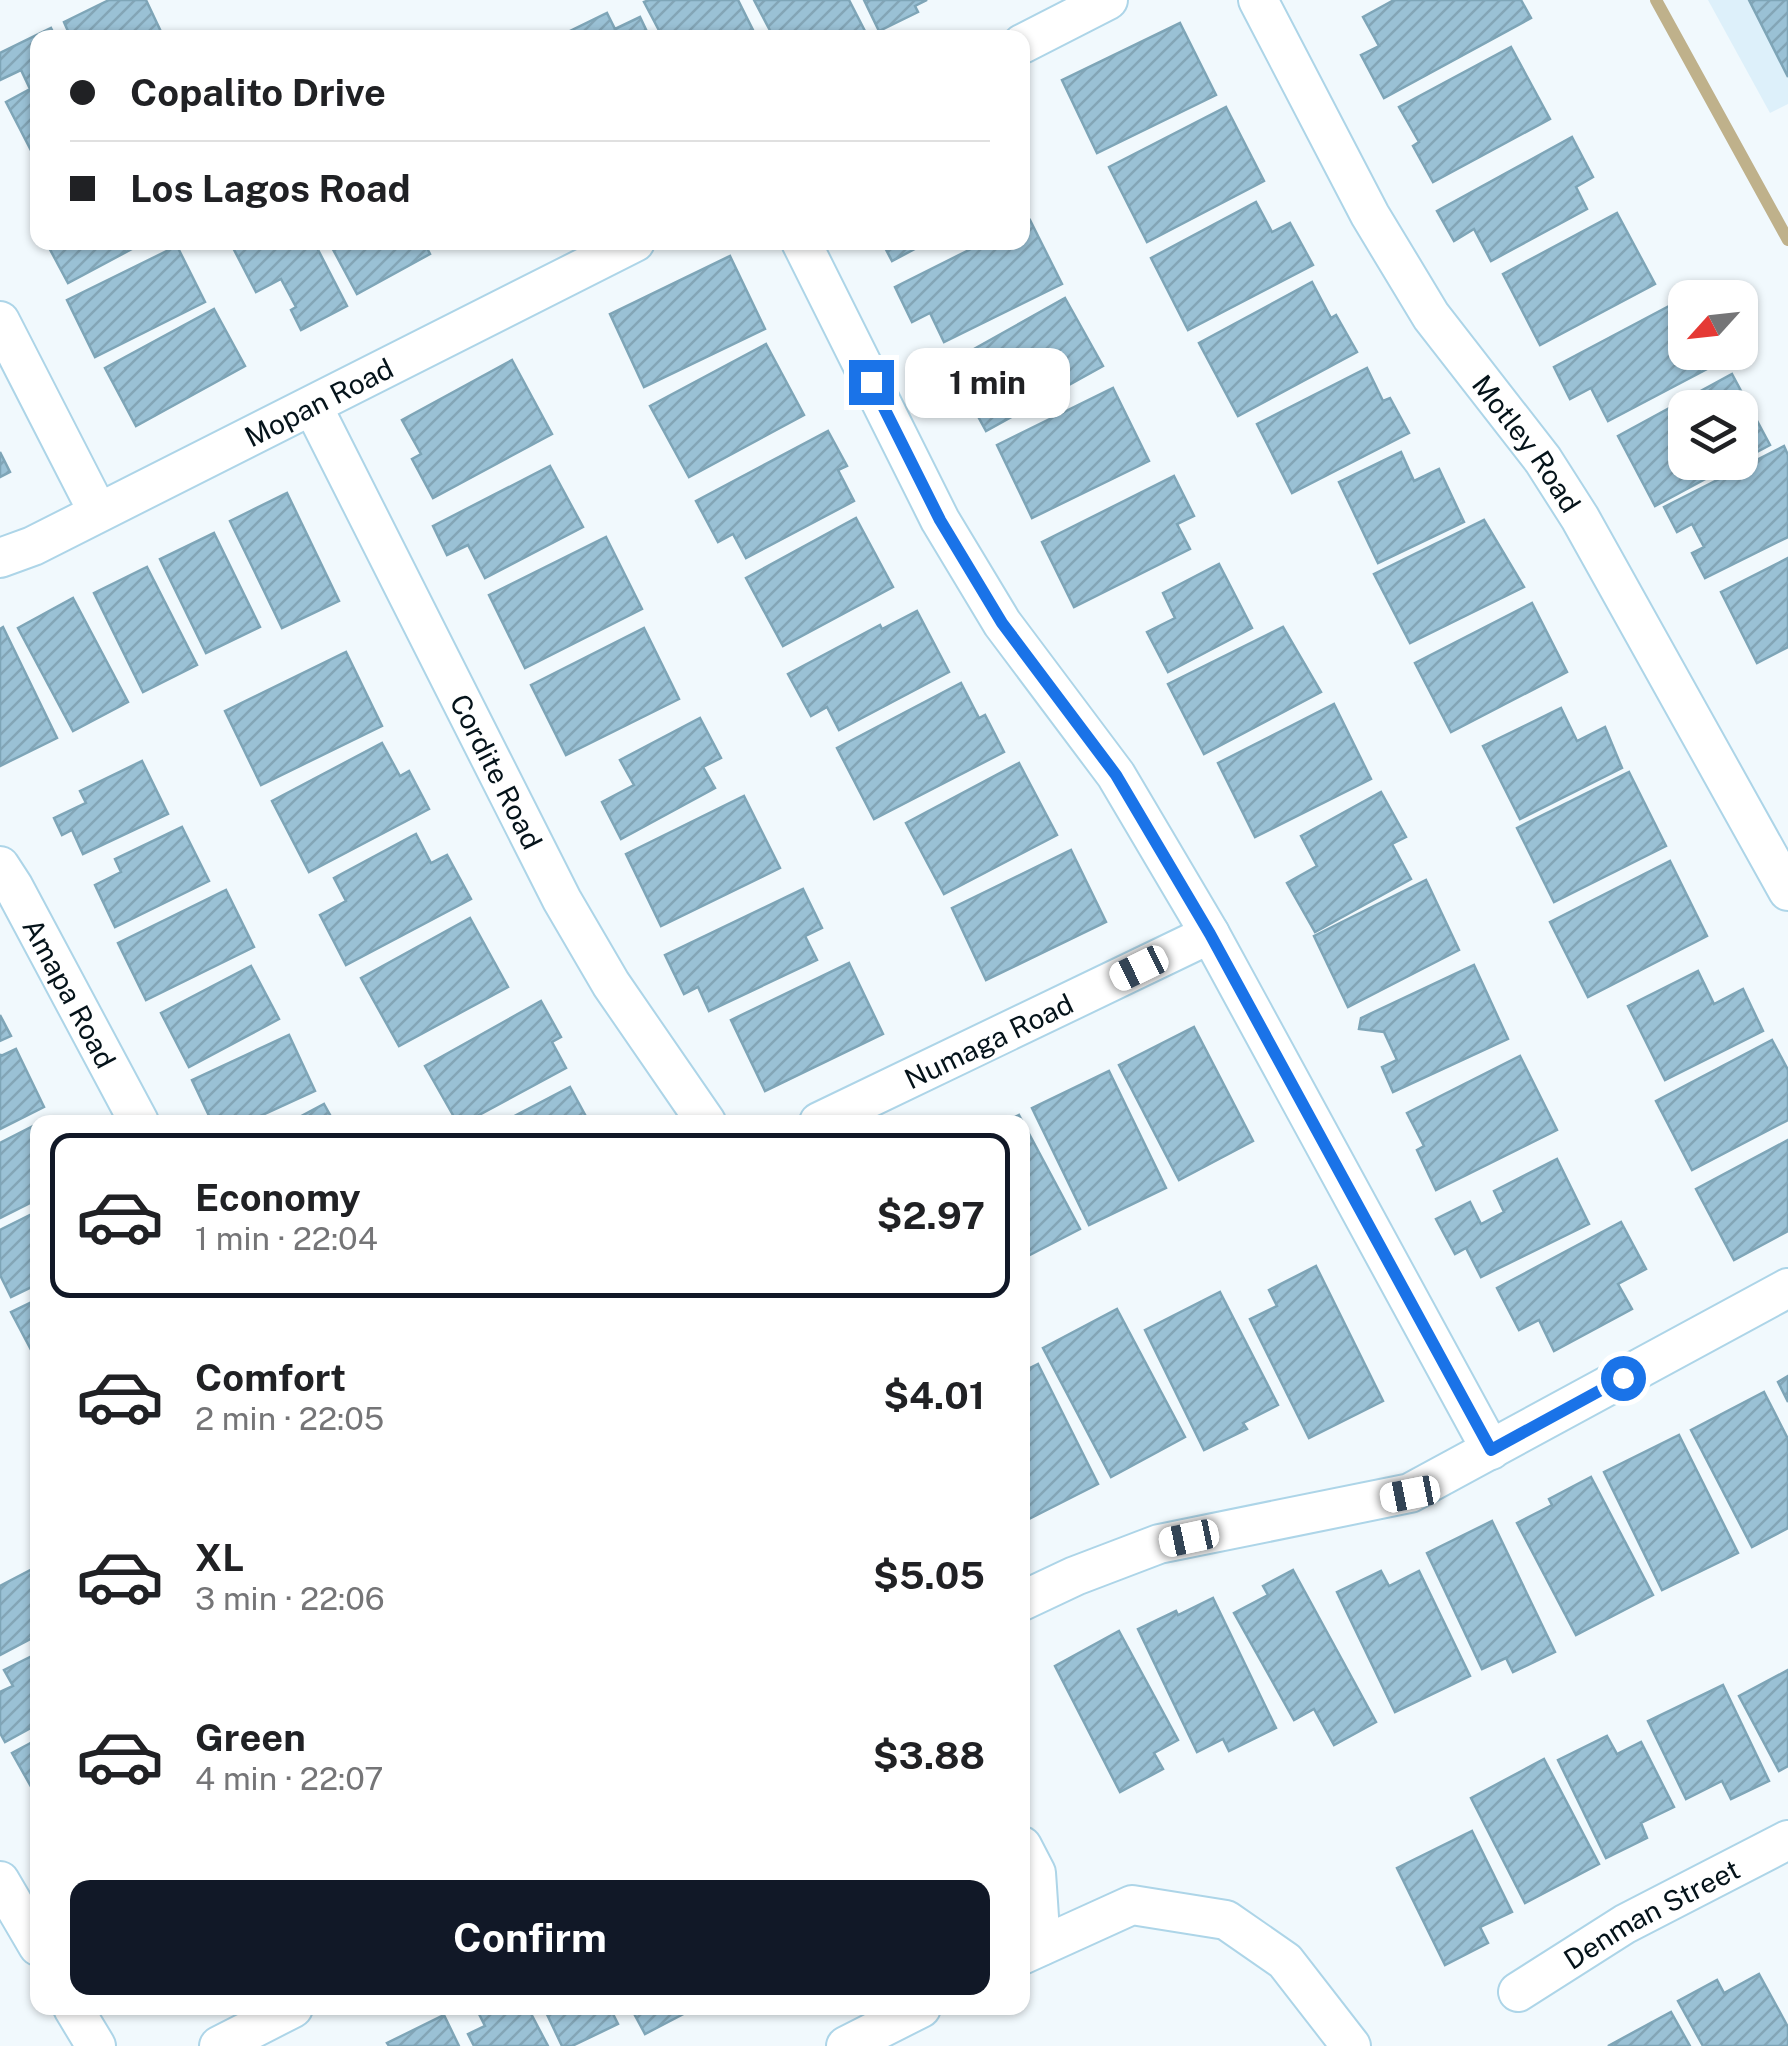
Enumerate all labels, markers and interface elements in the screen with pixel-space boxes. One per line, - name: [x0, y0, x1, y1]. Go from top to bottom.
- text: Copalito Drive: [130, 70, 386, 115]
- text: Los Lagos Road: [130, 166, 411, 211]
- north arrow: [1668, 280, 1758, 370]
- map controls: [1668, 280, 1758, 480]
- callout: 1 min: [906, 347, 1071, 417]
- street label: Mopan Road: [239, 351, 398, 453]
- route end: [849, 360, 894, 405]
- text: 1 min: [949, 364, 1026, 401]
- street label: Motley Road: [1466, 368, 1588, 518]
- button: layers: [1668, 390, 1758, 480]
- street label: Cordite Road: [444, 688, 550, 854]
- street label: Amapa Road: [17, 912, 123, 1073]
- car: [1105, 941, 1173, 995]
- street label: Numaga Road: [899, 986, 1078, 1095]
- icon: car: [75, 1171, 165, 1261]
- text: Economy: [195, 1175, 361, 1220]
- text: $2.97: [877, 1193, 985, 1238]
- text: 1 min · 22:04: [195, 1220, 378, 1257]
- icon: car: [75, 1351, 165, 1441]
- text: Comfort: [195, 1355, 346, 1400]
- route start: [1601, 1356, 1646, 1401]
- text: $4.01: [883, 1373, 985, 1418]
- text: 2 min · 22:05: [195, 1400, 384, 1437]
- car: [1378, 1474, 1442, 1514]
- car: [1157, 1517, 1221, 1559]
- icon: car: [75, 1531, 165, 1621]
- text: XL: [195, 1535, 244, 1580]
- text: $5.05: [873, 1553, 985, 1598]
- text: 3 min · 22:06: [195, 1580, 385, 1617]
- icon: car: [75, 1711, 165, 1801]
- text: Green: [195, 1715, 306, 1760]
- text: $3.88: [873, 1733, 985, 1778]
- text: 4 min · 22:07: [195, 1760, 383, 1797]
- street label: Denman Street: [1557, 1852, 1745, 1975]
- button: Confirm: [70, 1880, 990, 1995]

